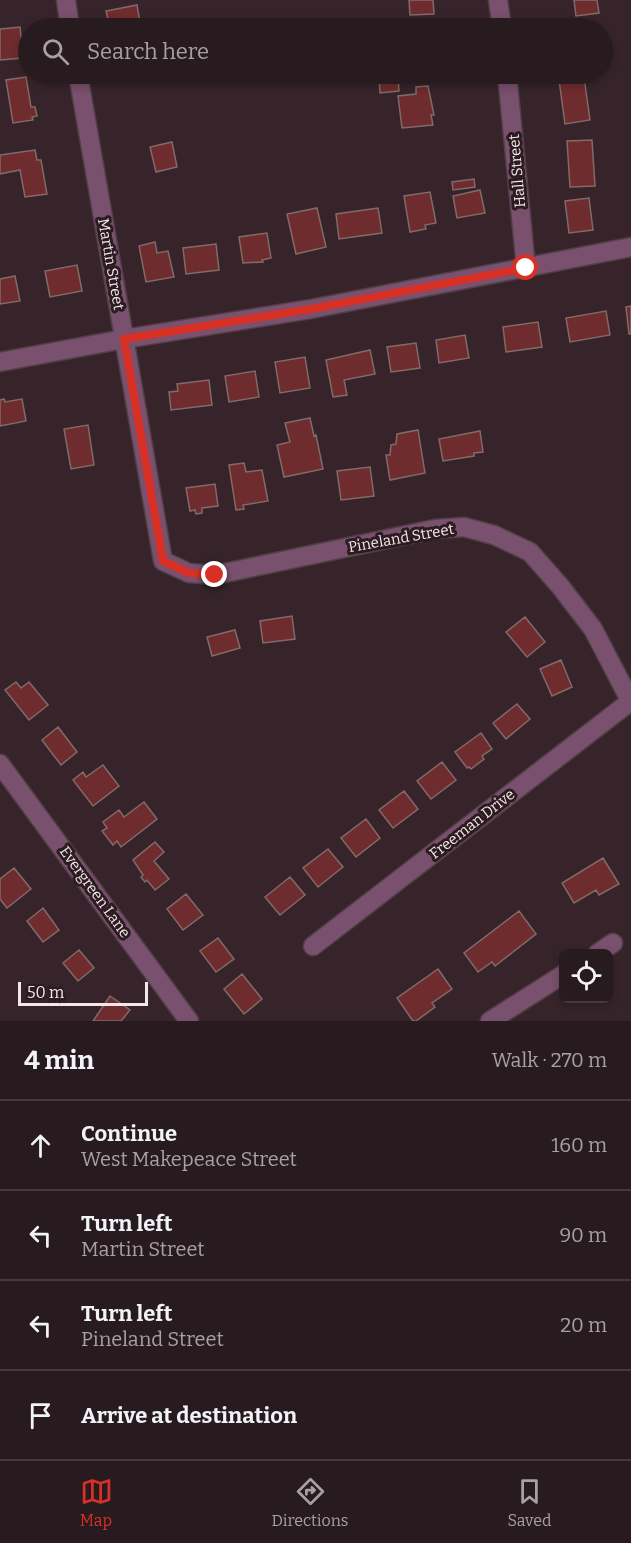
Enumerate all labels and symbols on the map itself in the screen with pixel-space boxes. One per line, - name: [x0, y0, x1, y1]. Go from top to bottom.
- street label: Hall Street: [505, 133, 529, 209]
- street label: Martin Street: [94, 217, 128, 312]
- route start: [512, 254, 538, 280]
- street label: Pineland Street: [347, 520, 456, 556]
- route end: [201, 561, 227, 587]
- street label: Freeman Drive: [426, 785, 518, 863]
- street label: Evergreen Lane: [56, 843, 134, 941]
- scale bar: [18, 979, 148, 1007]

